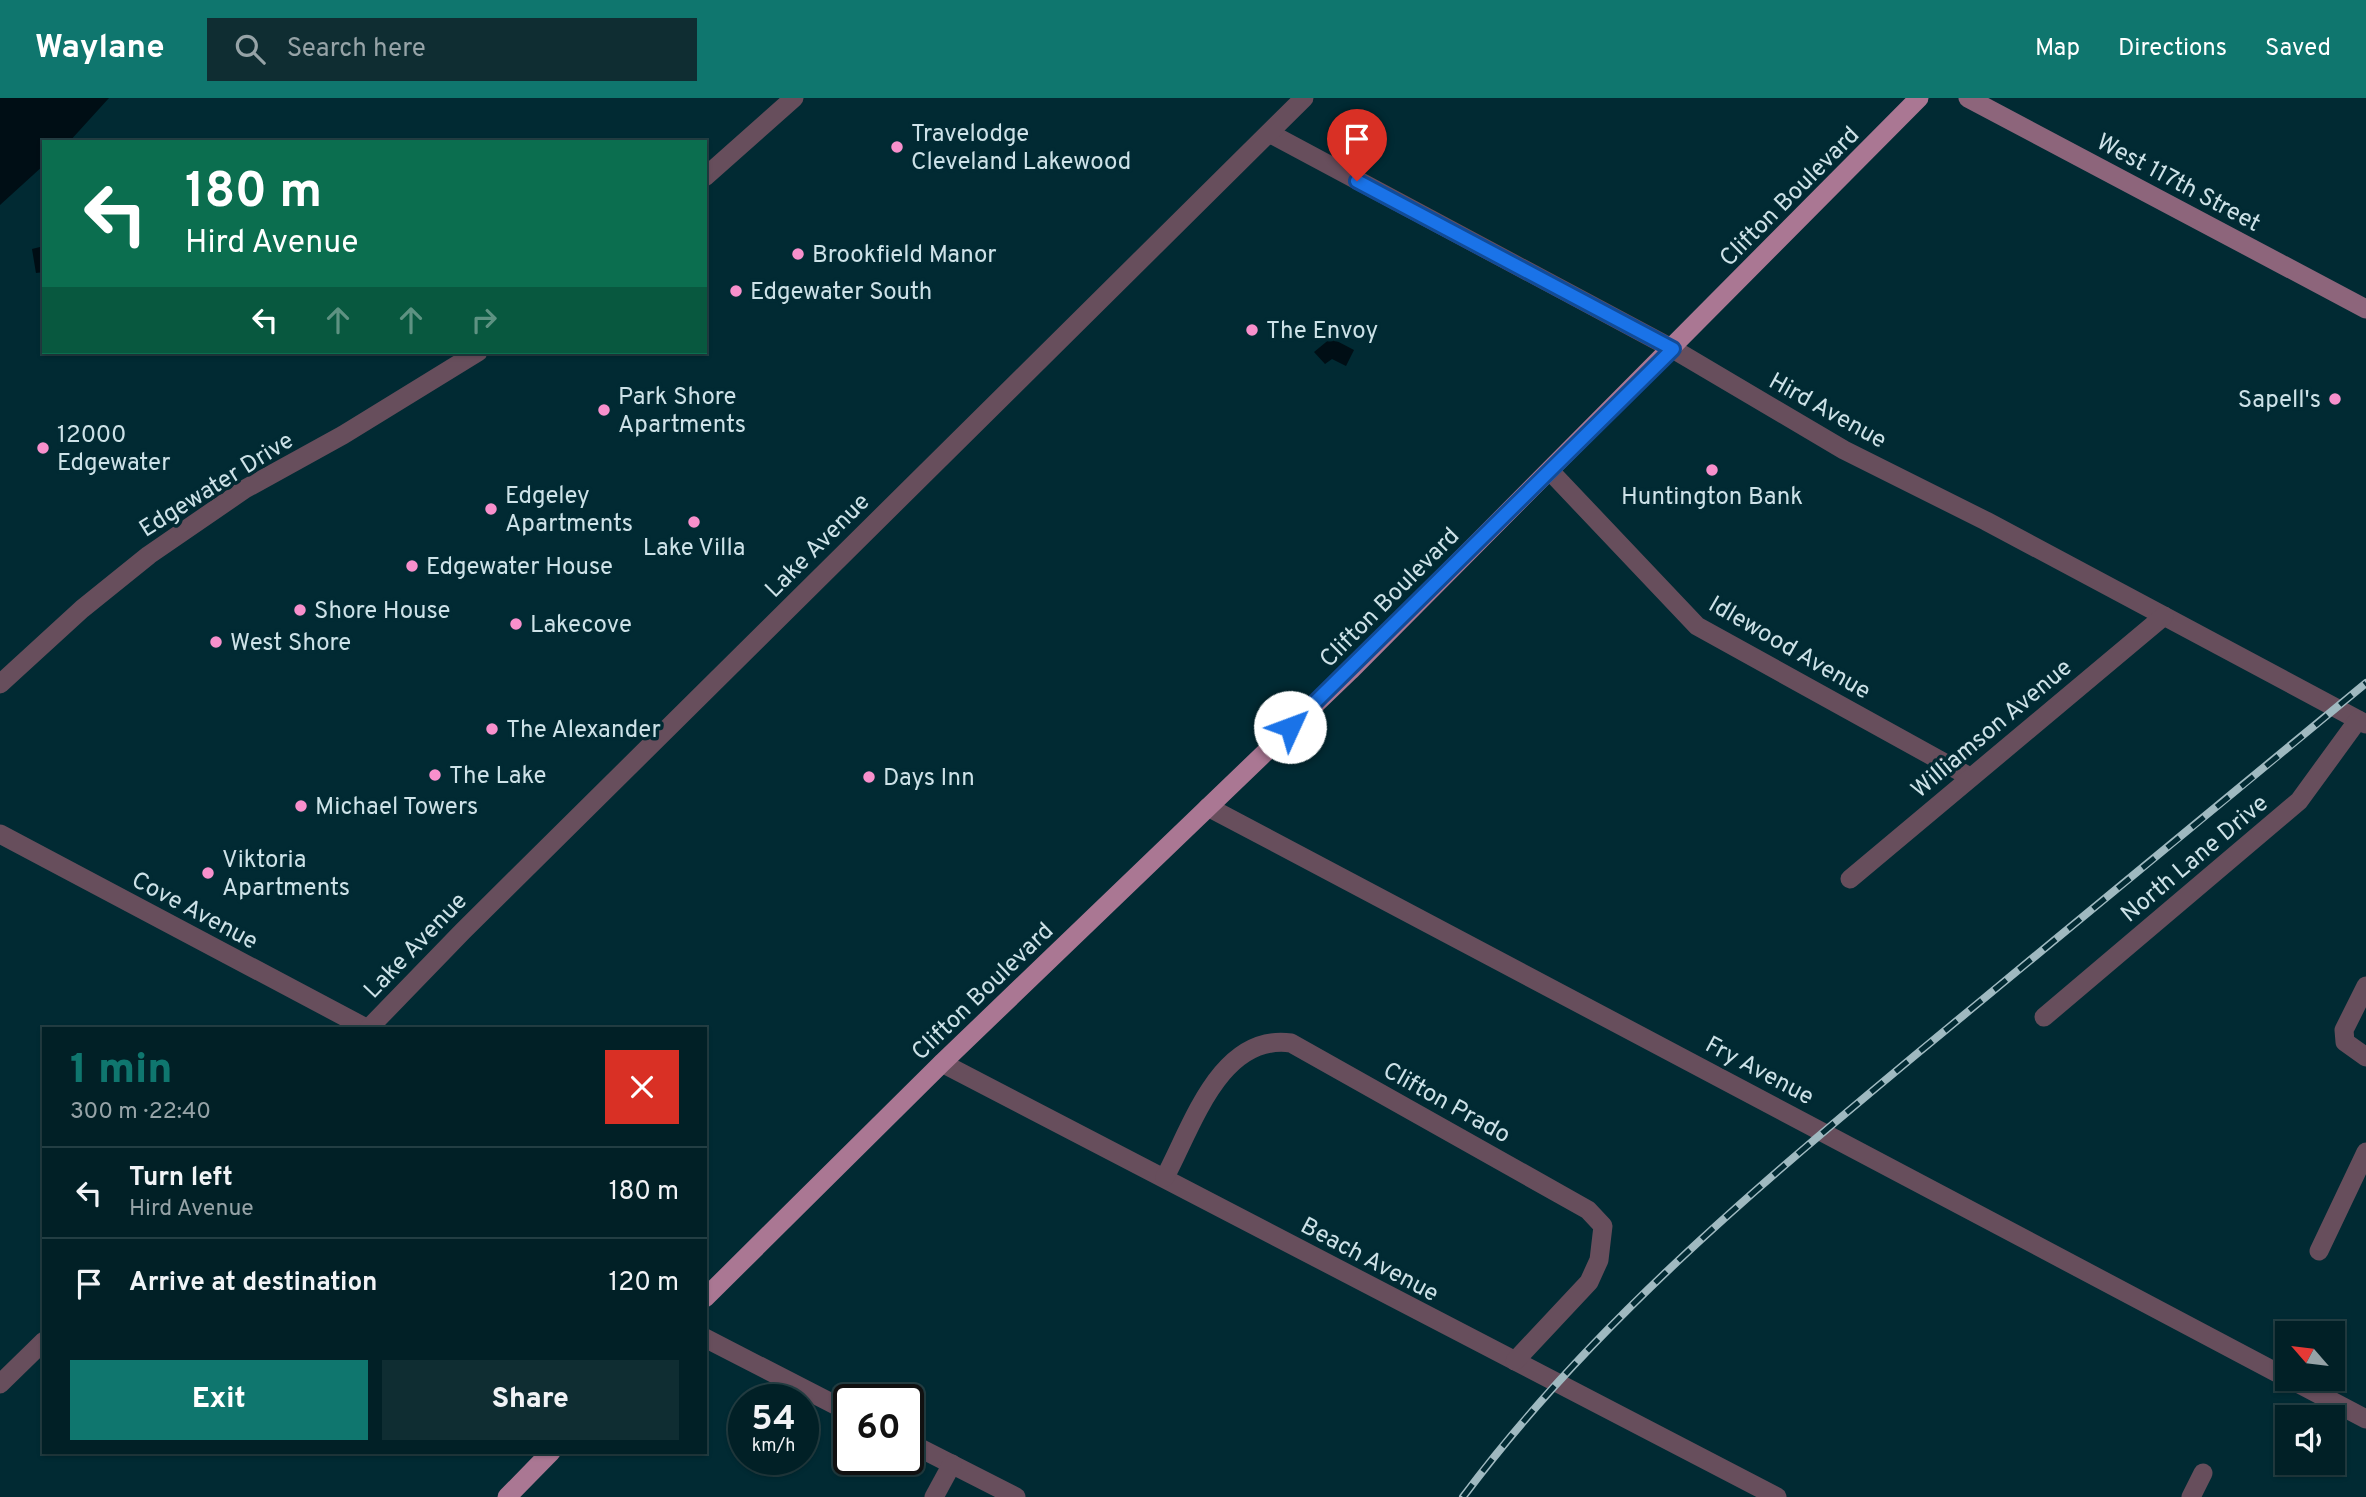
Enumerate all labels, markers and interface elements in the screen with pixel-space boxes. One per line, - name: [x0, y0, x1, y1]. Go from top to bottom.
- search box: [207, 18, 697, 81]
- text: Waylane: [35, 28, 165, 70]
- icon: search: [231, 30, 269, 68]
- text: Search here: [287, 33, 426, 66]
- text: Map: [2035, 34, 2080, 64]
- text: Directions: [2118, 34, 2227, 64]
- text: Saved: [2265, 34, 2331, 64]
- pin: [1327, 109, 1387, 181]
- place label: Travelodge Cleveland Lakewood: [911, 120, 1131, 178]
- icon: arrive: [1338, 120, 1376, 158]
- street label: Clifton Boulevard: [1714, 121, 1867, 274]
- street label: West 117th Street: [2091, 128, 2265, 240]
- marker: Travelodge Cleveland Lakewood: [889, 139, 905, 155]
- text: 180 m: [185, 163, 322, 225]
- icon: left: [70, 168, 161, 259]
- text: Hird Avenue: [185, 224, 358, 264]
- place label: Brookfield Manor: [812, 241, 997, 271]
- marker: Brookfield Manor: [790, 246, 806, 262]
- place label: Edgewater South: [750, 278, 932, 308]
- marker: Edgewater South: [728, 283, 744, 299]
- icon: left: [246, 301, 284, 339]
- icon: ahead: [319, 301, 357, 339]
- icon: ahead: [392, 301, 430, 339]
- icon: right: [465, 301, 503, 339]
- place label: The Envoy: [1266, 317, 1378, 347]
- marker: The Envoy: [1244, 322, 1260, 338]
- street label: Hird Avenue: [1763, 367, 1891, 456]
- place label: Park Shore Apartments: [618, 383, 746, 441]
- place label: Sapell's: [2238, 386, 2321, 416]
- marker: Sapell's: [2327, 391, 2343, 407]
- marker: Park Shore Apartments: [596, 402, 612, 418]
- place label: 12000 Edgewater: [57, 421, 171, 479]
- street label: Edgewater Drive: [134, 426, 300, 545]
- marker: 12000 Edgewater: [35, 440, 51, 456]
- marker: Huntington Bank: [1704, 462, 1720, 478]
- place label: Edgeley Apartments: [505, 482, 633, 540]
- place label: Huntington Bank: [1621, 483, 1803, 513]
- street label: Lake Avenue: [760, 488, 877, 605]
- marker: Edgeley Apartments: [483, 501, 499, 517]
- marker: Lake Villa: [686, 514, 702, 530]
- street label: Clifton Boulevard: [1314, 522, 1467, 675]
- place label: Lake Villa: [643, 534, 745, 564]
- place label: Edgewater House: [426, 553, 613, 583]
- marker: Edgewater House: [404, 558, 420, 574]
- street label: Idlewood Avenue: [1703, 590, 1875, 707]
- place label: Shore House: [314, 597, 451, 627]
- marker: Shore House: [292, 602, 308, 618]
- place label: Lakecove: [530, 611, 632, 641]
- marker: Lakecove: [508, 616, 524, 632]
- place label: West Shore: [230, 629, 351, 659]
- marker: West Shore: [208, 634, 224, 650]
- street label: Williamson Avenue: [1906, 653, 2079, 806]
- position arrow: [1253, 690, 1327, 764]
- place label: The Alexander: [506, 716, 661, 746]
- marker: The Alexander: [484, 721, 500, 737]
- place label: The Lake: [449, 762, 546, 792]
- place label: Days Inn: [883, 764, 975, 794]
- marker: The Lake: [427, 767, 443, 783]
- marker: Days Inn: [861, 769, 877, 785]
- street label: North Lane Drive: [2115, 789, 2275, 930]
- place label: Michael Towers: [315, 793, 478, 823]
- marker: Michael Towers: [293, 798, 309, 814]
- place label: Viktoria Apartments: [222, 846, 350, 904]
- marker: Viktoria Apartments: [200, 865, 216, 881]
- street label: Cove Avenue: [126, 866, 262, 958]
- street label: Lake Avenue: [358, 887, 474, 1006]
- street label: Clifton Boulevard: [906, 917, 1061, 1068]
- street label: Fry Avenue: [1700, 1031, 1819, 1113]
- text: 1 min: [70, 1045, 173, 1098]
- button: close: [605, 1050, 679, 1124]
- street label: Clifton Prado: [1377, 1056, 1515, 1151]
- text: 300 m · 22:40: [70, 1098, 211, 1127]
- text: Turn left: [129, 1162, 233, 1195]
- icon: left: [70, 1174, 108, 1212]
- text: 180 m: [609, 1176, 679, 1209]
- text: Hird Avenue: [129, 1195, 254, 1224]
- street label: Beach Avenue: [1295, 1212, 1443, 1310]
- icon: arrive: [70, 1265, 108, 1303]
- text: Arrive at destination: [129, 1267, 377, 1300]
- text: 120 m: [609, 1267, 679, 1300]
- north arrow: [2275, 1321, 2345, 1391]
- map controls: [2275, 1321, 2345, 1475]
- button: Exit: [70, 1360, 368, 1440]
- button: Share: [382, 1360, 679, 1440]
- speed limit sign: 60: [833, 1384, 924, 1475]
- text: 54: [751, 1398, 796, 1442]
- button: sound: [2275, 1405, 2345, 1475]
- text: km/h: [752, 1435, 795, 1458]

